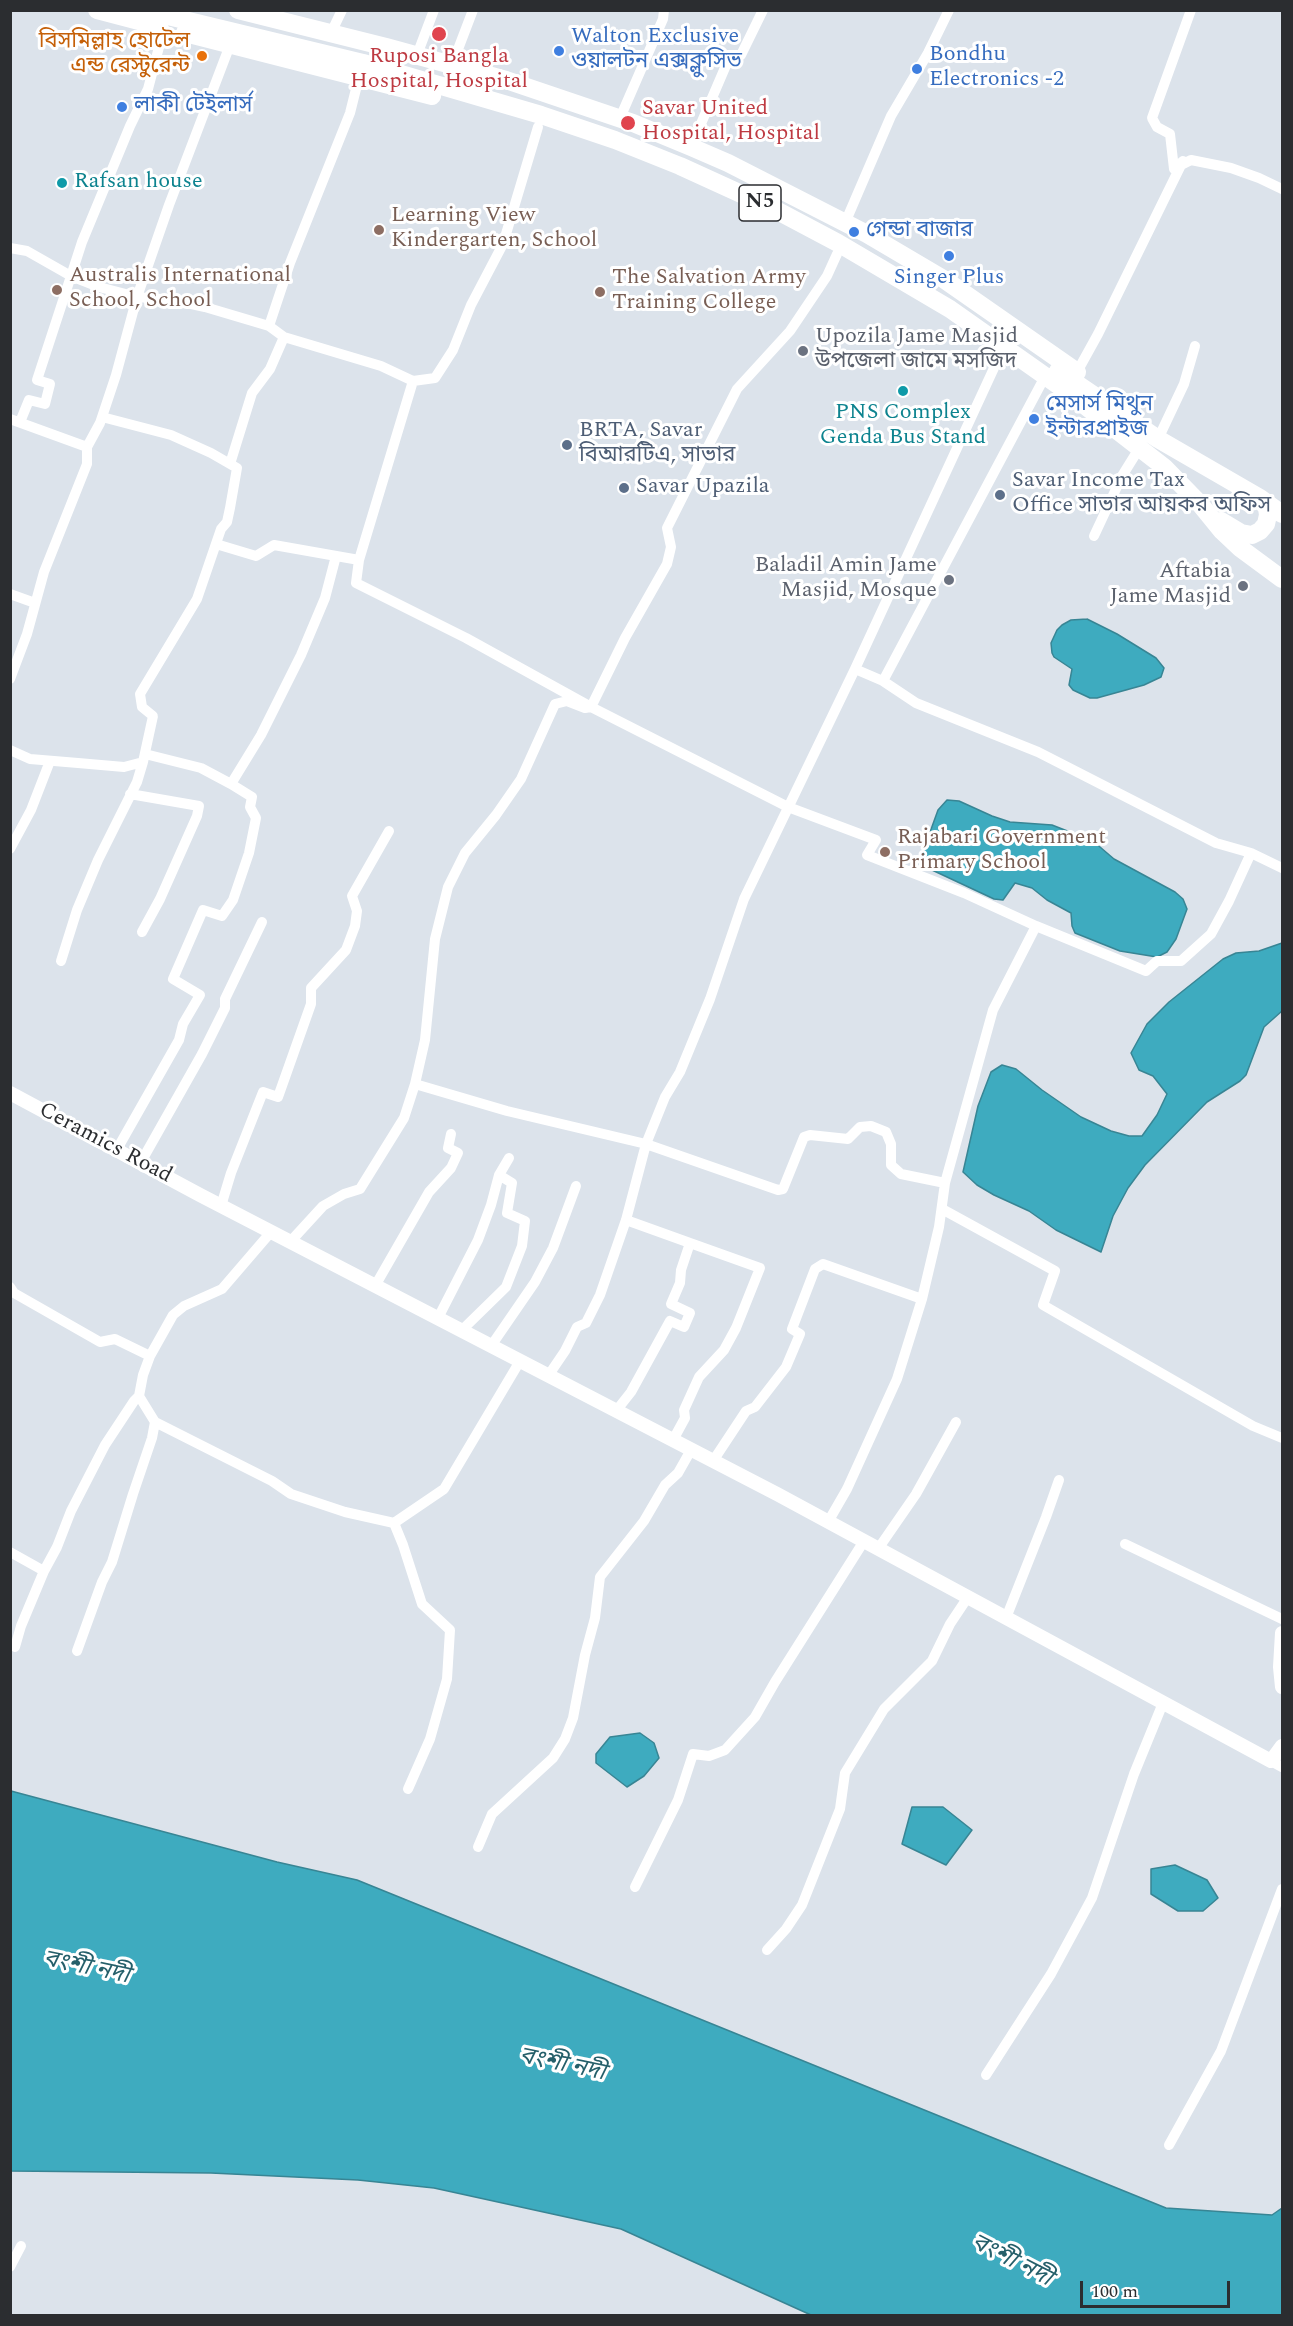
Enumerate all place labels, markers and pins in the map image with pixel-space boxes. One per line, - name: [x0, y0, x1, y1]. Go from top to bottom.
- marker: Ruposi Bangla Hospital, Hospital: [430, 25, 448, 43]
- place label: Walton Exclusive ওয়ালটন এক্সক্লুসিভ: [571, 25, 742, 76]
- place label: বিসমিল্লাহ হোটেল এন্ড রেস্টুরেন্ট: [39, 30, 190, 82]
- place label: Bondhu Electronics -2: [929, 43, 1064, 94]
- marker: Walton Exclusive ওয়ালটন এক্সক্লুসিভ: [552, 44, 566, 58]
- place label: Ruposi Bangla Hospital, Hospital: [350, 45, 528, 96]
- marker: বিসমিল্লাহ হোটেল এন্ড রেস্টুরেন্ট: [195, 49, 209, 63]
- marker: Bondhu Electronics -2: [910, 62, 924, 76]
- place label: লাকী টেইলার্স: [134, 94, 252, 120]
- place label: Savar United Hospital, Hospital: [642, 97, 820, 148]
- marker: লাকী টেইলার্স: [115, 100, 129, 114]
- marker: Savar United Hospital, Hospital: [619, 114, 637, 132]
- place label: Rafsan house: [74, 170, 203, 196]
- marker: Rafsan house: [55, 176, 69, 190]
- place label: Learning View Kindergarten, School: [391, 204, 597, 255]
- place label: গেন্ডা বাজার: [866, 219, 973, 245]
- marker: Learning View Kindergarten, School: [372, 223, 386, 237]
- marker: গেন্ডা বাজার: [847, 225, 861, 239]
- marker: Singer Plus: [942, 249, 956, 263]
- place label: Australis International School, School: [69, 264, 291, 316]
- place label: The Salvation Army Training College: [612, 266, 806, 318]
- place label: Singer Plus: [894, 266, 1004, 292]
- marker: Australis International School, School: [50, 283, 64, 297]
- marker: The Salvation Army Training College: [593, 285, 607, 299]
- place label: Upozila Jame Masjid উপজেলা জামে মসজিদ: [815, 325, 1018, 376]
- marker: Upozila Jame Masjid উপজেলা জামে মসজিদ: [796, 344, 810, 358]
- marker: PNS Complex Genda Bus Stand: [896, 384, 910, 398]
- place label: মেসার্স মিথুন ইন্টারপ্রাইজ: [1046, 393, 1153, 445]
- place label: PNS Complex Genda Bus Stand: [820, 401, 986, 452]
- marker: মেসার্স মিথুন ইন্টারপ্রাইজ: [1027, 412, 1041, 426]
- place label: BRTA, Savar বিআরটিএ, সাভার: [579, 419, 735, 470]
- marker: BRTA, Savar বিআরটিএ, সাভার: [560, 438, 574, 452]
- place label: Savar Income Tax Office সাভার আয়কর অফিস: [1012, 469, 1271, 520]
- place label: Savar Upazila: [636, 475, 770, 501]
- marker: Savar Upazila: [617, 481, 631, 495]
- marker: Savar Income Tax Office সাভার আয়কর অফিস: [993, 488, 1007, 502]
- place label: Baladil Amin Jame Masjid, Mosque: [755, 554, 937, 606]
- place label: Aftabia Jame Masjid: [1110, 560, 1231, 612]
- marker: Baladil Amin Jame Masjid, Mosque: [942, 573, 956, 587]
- marker: Aftabia Jame Masjid: [1236, 579, 1250, 593]
- place label: Rajabari Government Primary School: [897, 826, 1106, 878]
- marker: Rajabari Government Primary School: [878, 845, 892, 859]

